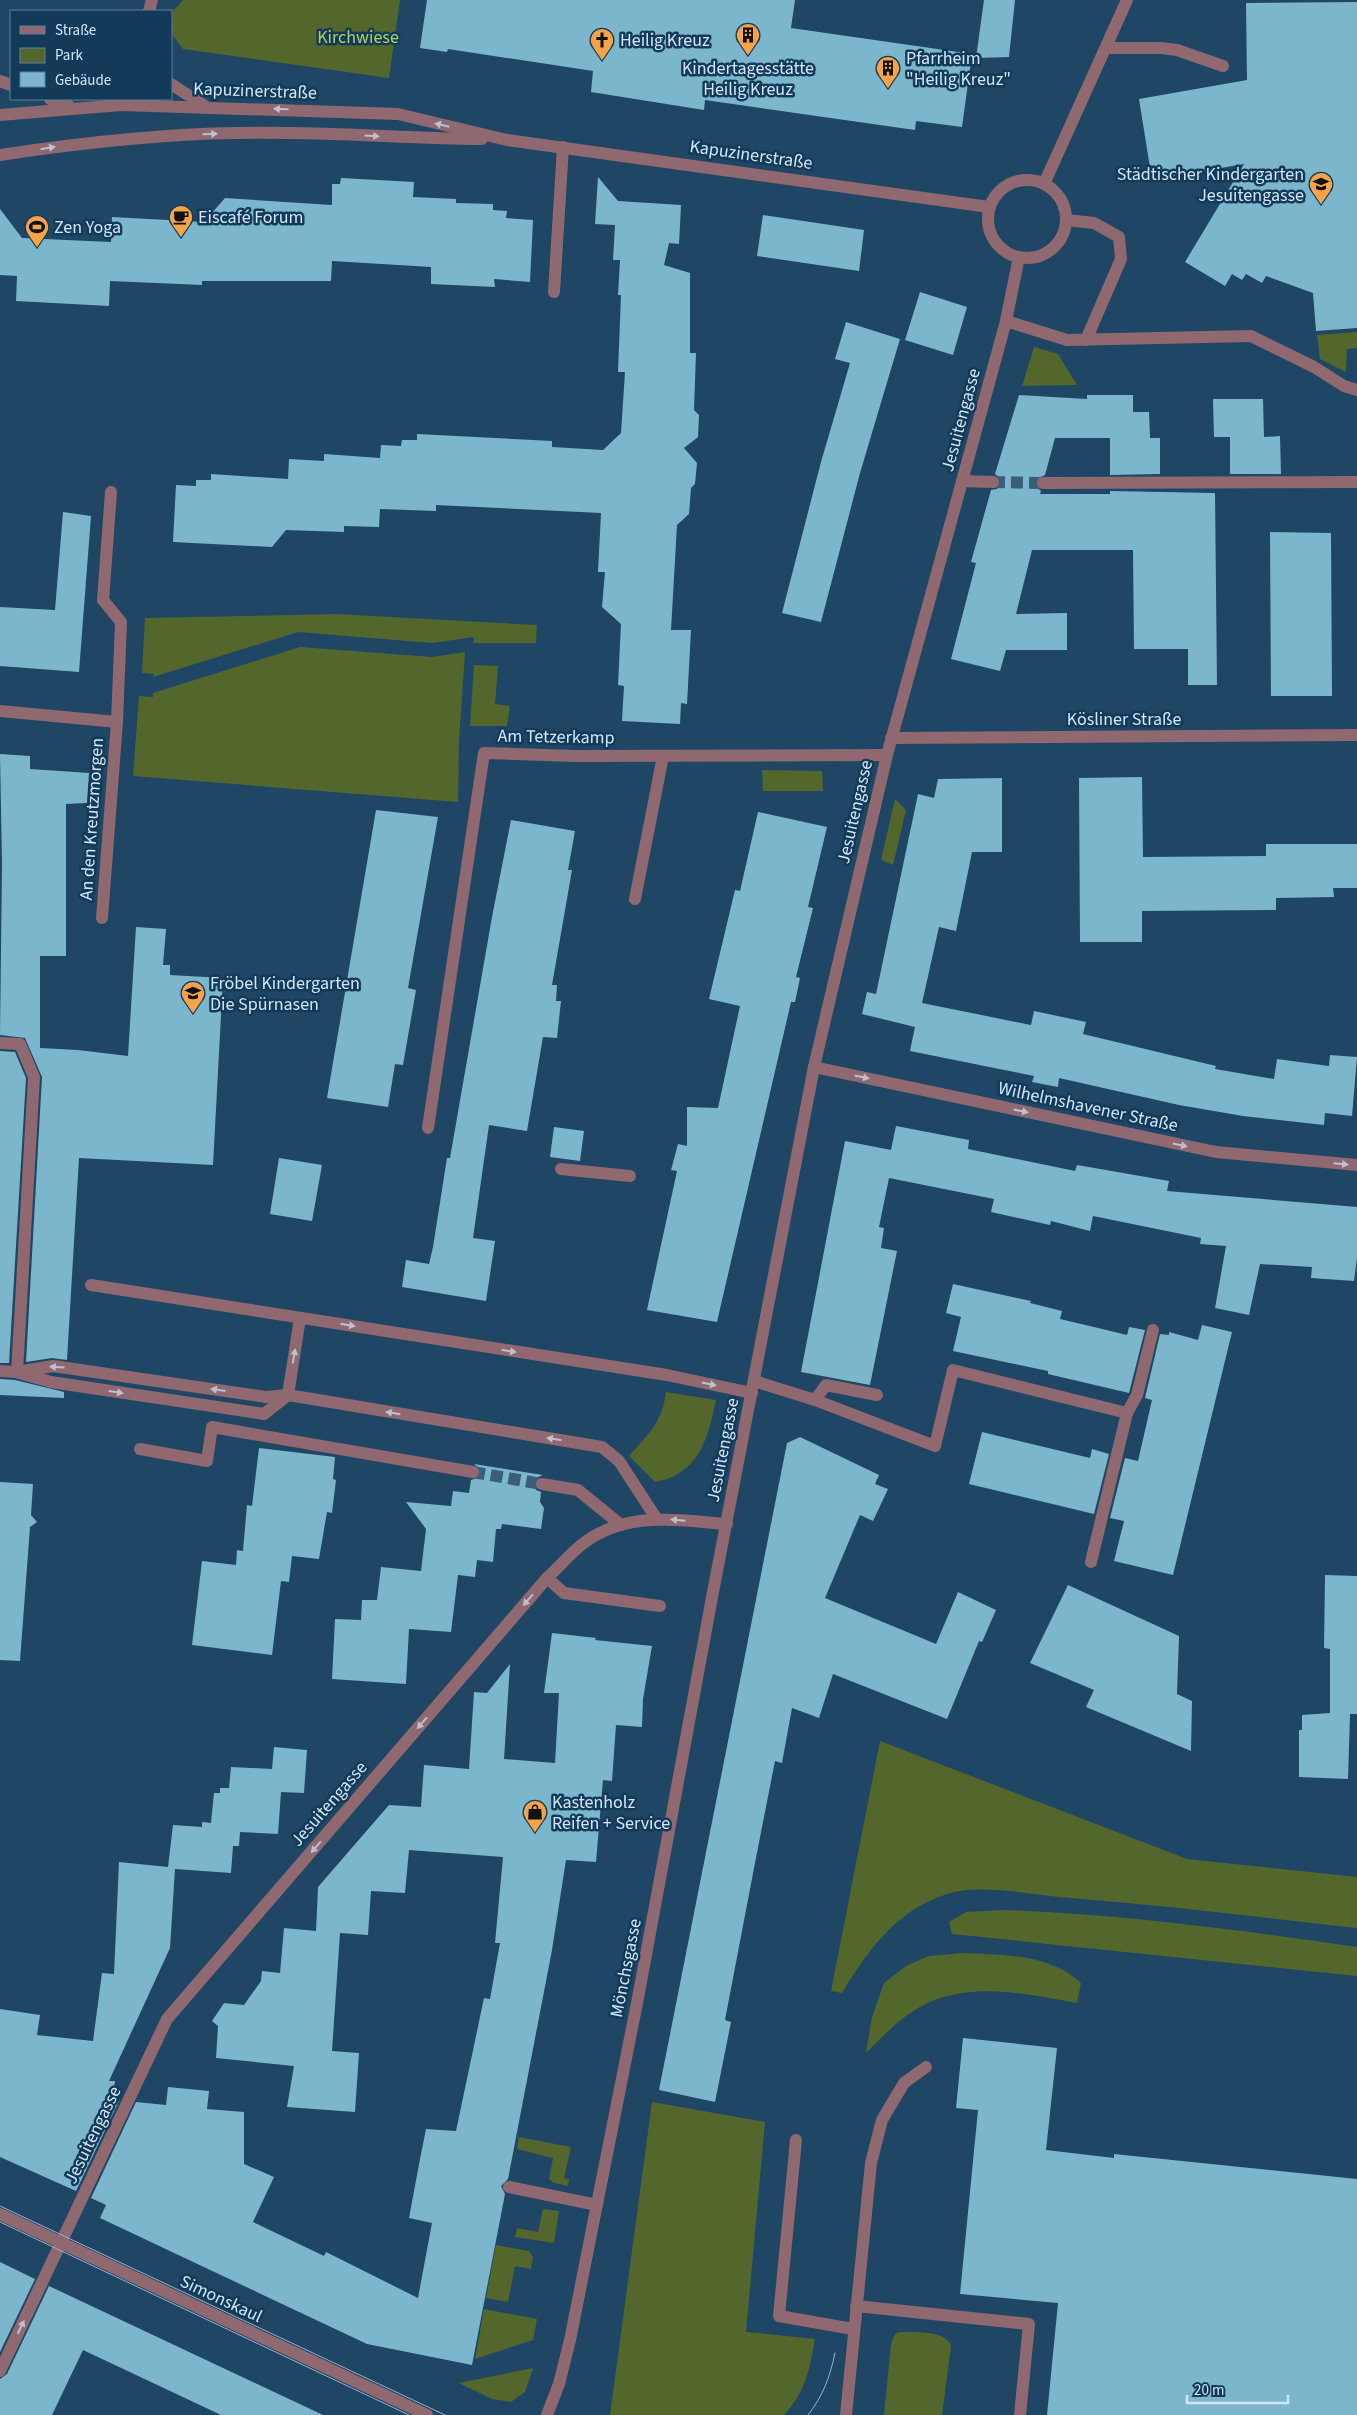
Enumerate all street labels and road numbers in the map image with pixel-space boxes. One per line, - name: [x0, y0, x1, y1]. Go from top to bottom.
- street label: Kapuzinerstraße: [193, 76, 317, 106]
- street label: Kapuzinerstraße: [688, 134, 814, 176]
- street label: Jesuitengasse: [935, 366, 987, 474]
- street label: Kösliner Straße: [1067, 707, 1181, 732]
- street label: Am Tetzerkamp: [497, 723, 615, 751]
- street label: An den Kreutzmorgen: [74, 737, 110, 901]
- street label: Jesuitengasse: [831, 758, 879, 866]
- street label: Wilhelmshavener Straße: [996, 1076, 1180, 1138]
- street label: Jesuitengasse: [701, 1396, 745, 1504]
- street label: Jesuitengasse: [285, 1756, 373, 1852]
- street label: Mönchsgasse: [604, 1916, 648, 2020]
- street label: Jesuitengasse: [59, 2082, 127, 2188]
- street label: Simonskaul: [176, 2269, 266, 2329]

